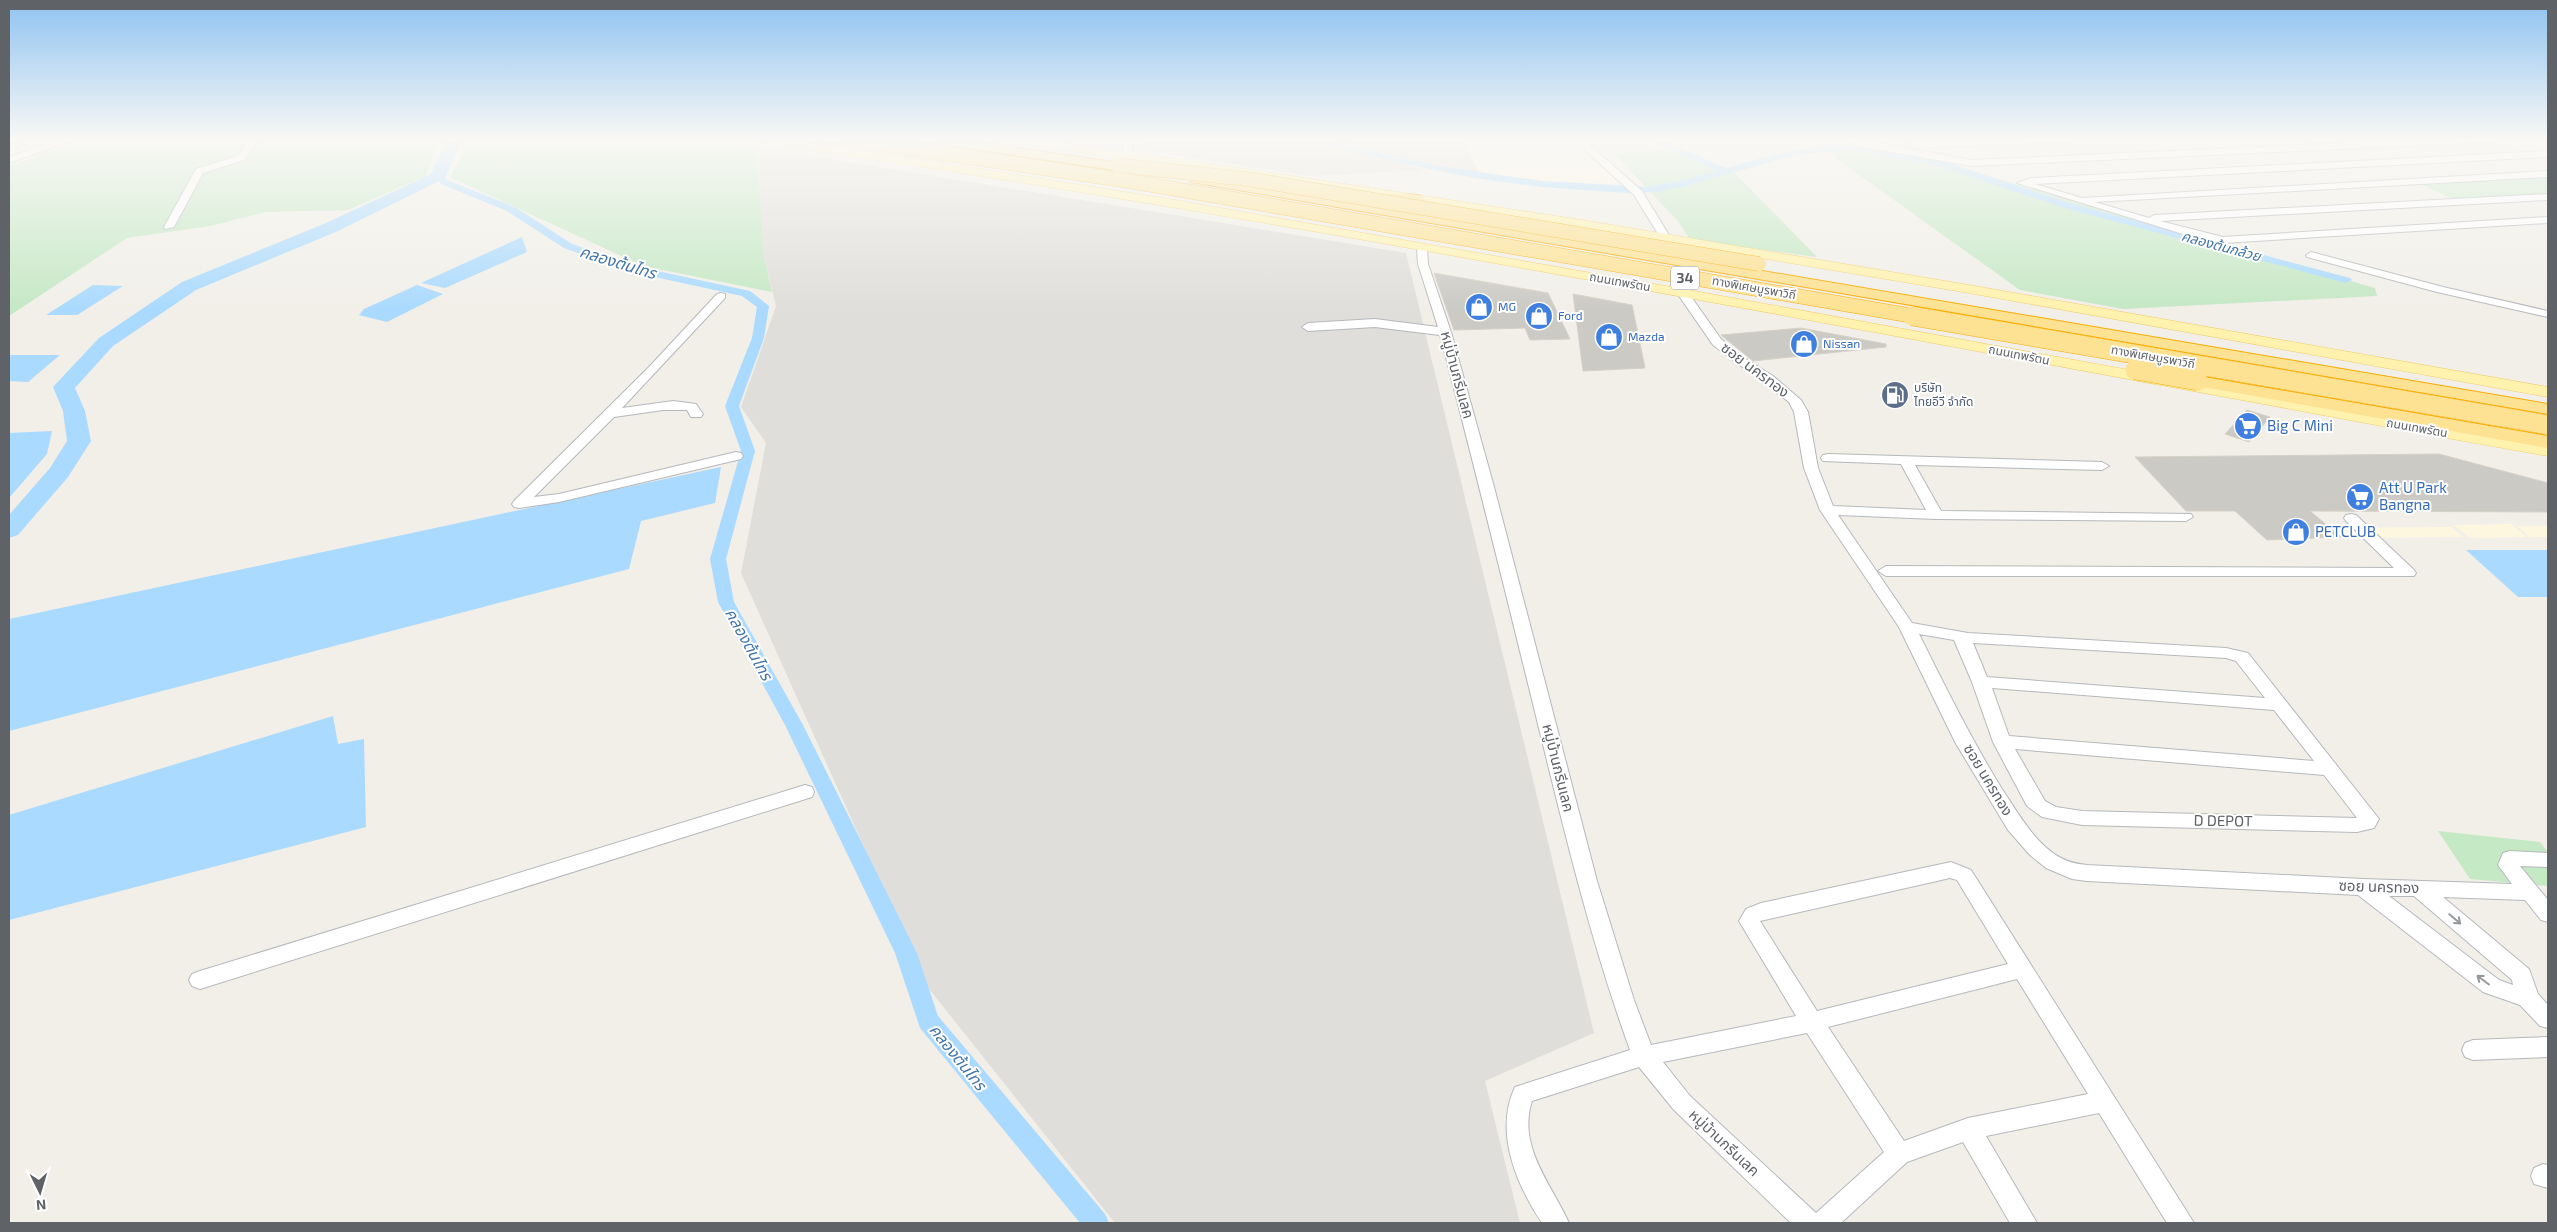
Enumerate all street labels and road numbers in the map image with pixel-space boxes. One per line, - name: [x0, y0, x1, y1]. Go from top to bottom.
- road number: 34: [1671, 266, 1699, 290]
- street label: ถนนเทพรัตน: [1588, 269, 1652, 293]
- street label: ทางพิเศษบูรพาวิถี: [1711, 273, 1797, 302]
- street label: หมู่บ้านกรีนเลค: [1437, 329, 1478, 421]
- street label: ซอย นครทอง: [1718, 338, 1793, 401]
- street label: ถนนเทพรัตน: [1987, 341, 2051, 367]
- street label: ทางพิเศษบูรพาวิถี: [2110, 342, 2196, 371]
- street label: ถนนเทพรัตน: [2385, 415, 2449, 439]
- street label: หมู่บ้านกรีนเลค: [1538, 722, 1579, 814]
- street label: ซอย นครทอง: [1960, 740, 2017, 819]
- street label: D DEPOT: [2193, 810, 2253, 830]
- street label: ซอย นครทอง: [2338, 876, 2420, 896]
- street label: หมู่บ้านกรีนเลค: [1685, 1105, 1764, 1180]

